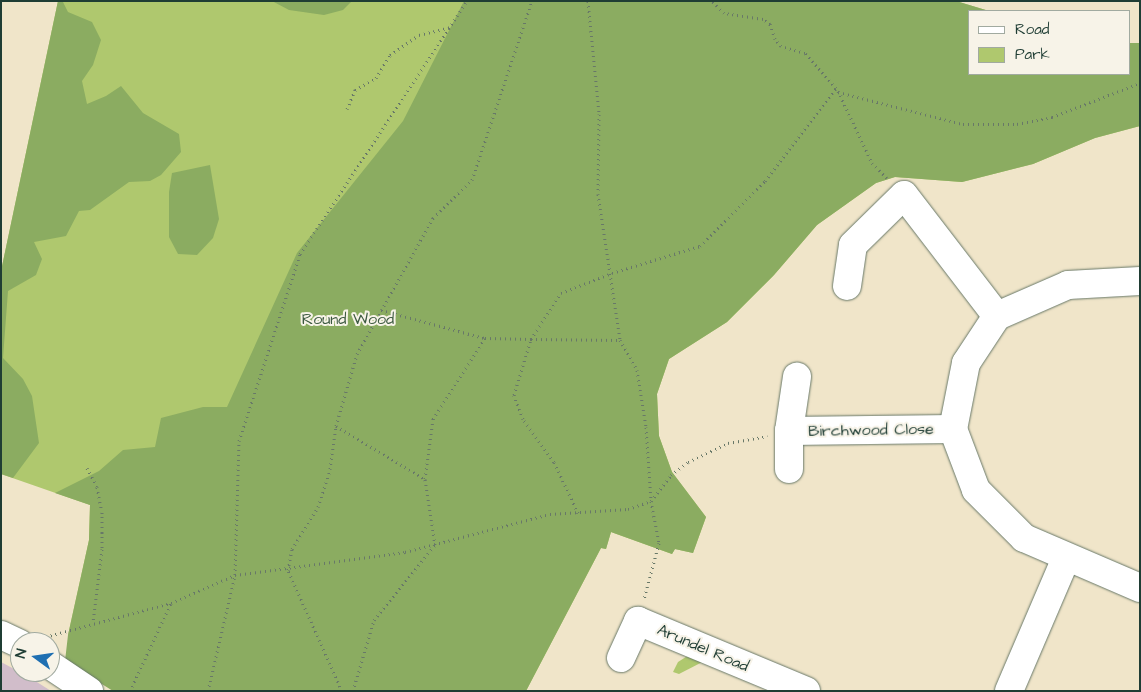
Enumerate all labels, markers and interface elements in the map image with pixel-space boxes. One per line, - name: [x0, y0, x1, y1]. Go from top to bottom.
- legend: [968, 10, 1131, 75]
- text: Road: [1015, 19, 1049, 40]
- text: Park: [1015, 44, 1050, 65]
- park label: Round Wood: [302, 309, 394, 329]
- street label: Birchwood Close: [808, 419, 934, 441]
- street label: Arundel Road: [654, 620, 752, 676]
- north arrow: [10, 632, 60, 682]
- text: N: [11, 647, 32, 660]

